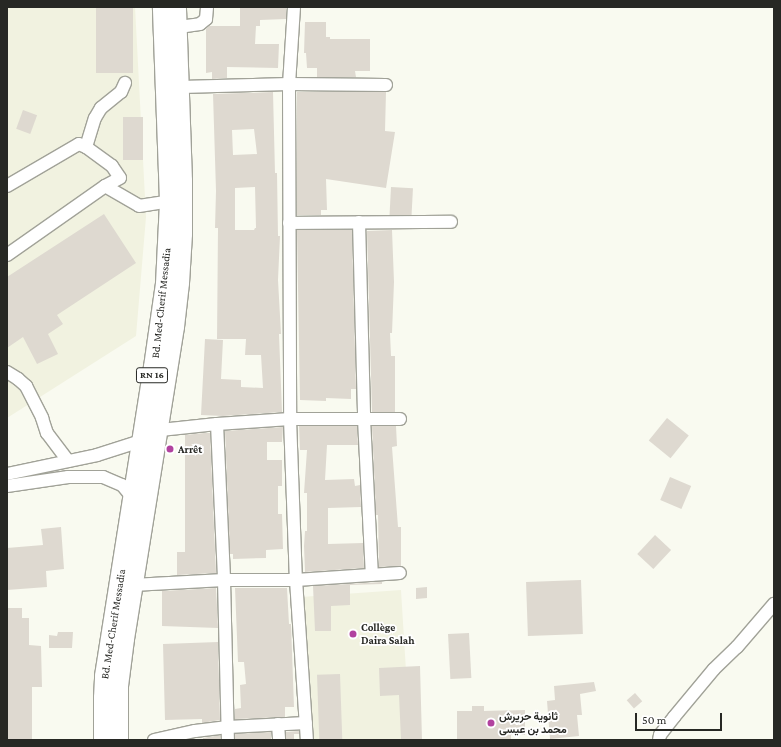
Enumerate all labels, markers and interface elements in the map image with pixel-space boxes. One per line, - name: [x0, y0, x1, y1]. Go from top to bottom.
- street label: Bd. Med-Cherif Messadia: [149, 247, 173, 359]
- road number: RN 16: [135, 367, 169, 383]
- place label: Arrêt: [178, 442, 202, 456]
- marker: Arrêt: [165, 444, 175, 454]
- street label: Bd. Med-Cherif Messadia: [98, 568, 128, 680]
- place label: Collège Daira Salah: [361, 621, 415, 647]
- marker: Collège Daira Salah: [348, 629, 358, 639]
- scale bar: [637, 705, 724, 731]
- place label: ثانوية حريرش محمد بن عيسى: [499, 710, 567, 736]
- text: 50 m: [642, 713, 666, 727]
- marker: ثانوية حريرش محمد بن عيسى: [486, 718, 496, 728]

